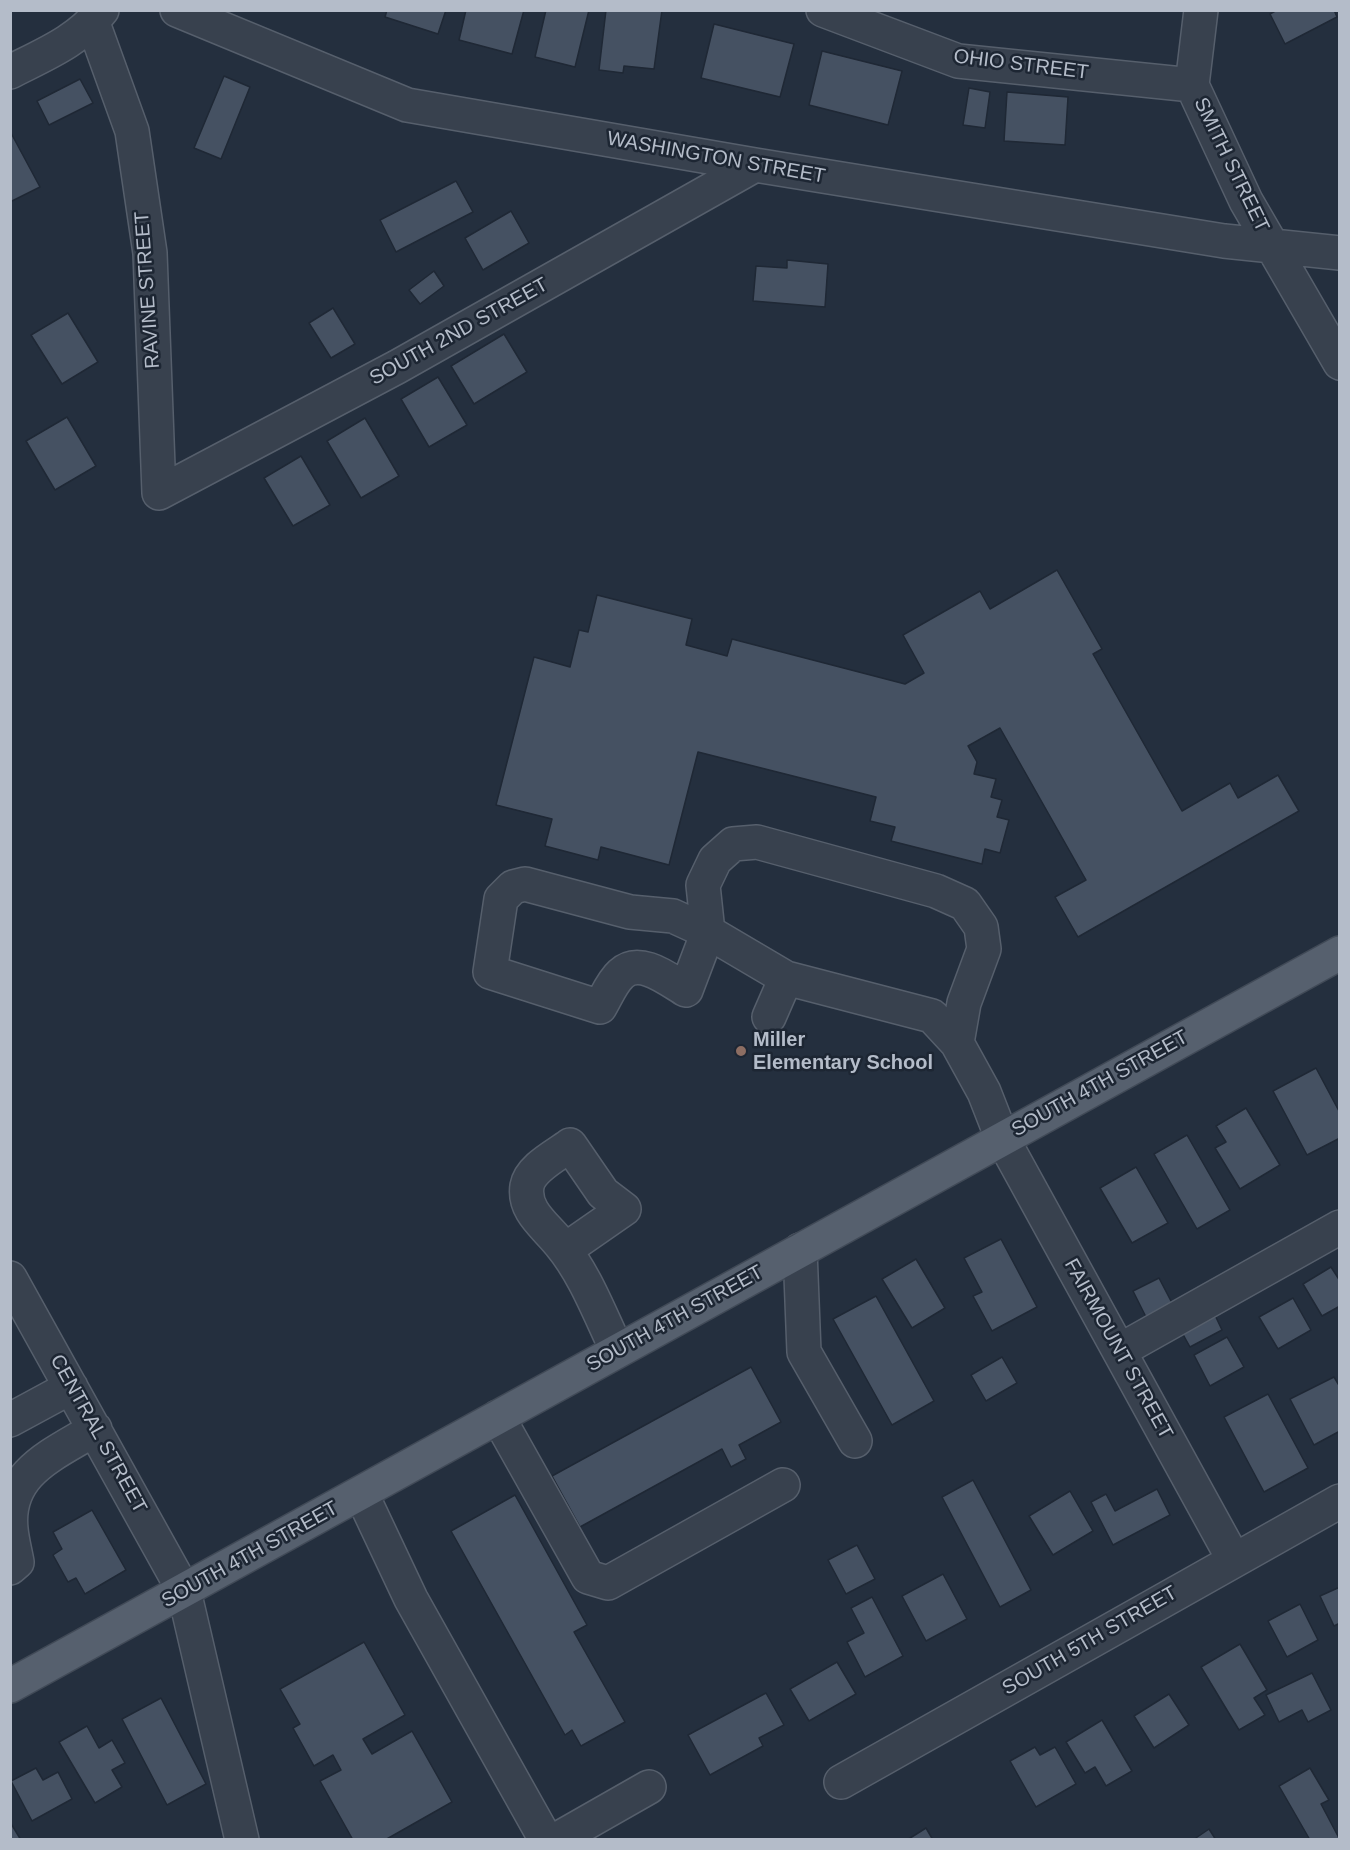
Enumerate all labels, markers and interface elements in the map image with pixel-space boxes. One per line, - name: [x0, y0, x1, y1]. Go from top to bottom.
- street label: OHIO STREET: [952, 45, 1090, 85]
- street label: SMITH STREET: [1188, 94, 1274, 236]
- street label: WASHINGTON STREET: [605, 127, 827, 189]
- street label: RAVINE STREET: [131, 211, 165, 369]
- street label: SOUTH 2ND STREET: [366, 273, 552, 391]
- street label: SOUTH 4TH STREET: [1008, 1026, 1192, 1142]
- place label: Miller Elementary School: [753, 1028, 933, 1075]
- marker: Miller Elementary School: [734, 1044, 748, 1058]
- street label: FAIRMOUNT STREET: [1058, 1255, 1178, 1443]
- street label: SOUTH 4TH STREET: [583, 1261, 767, 1377]
- street label: CENTRAL STREET: [44, 1350, 152, 1518]
- street label: SOUTH 4TH STREET: [158, 1497, 342, 1613]
- street label: SOUTH 5TH STREET: [998, 1581, 1182, 1701]

